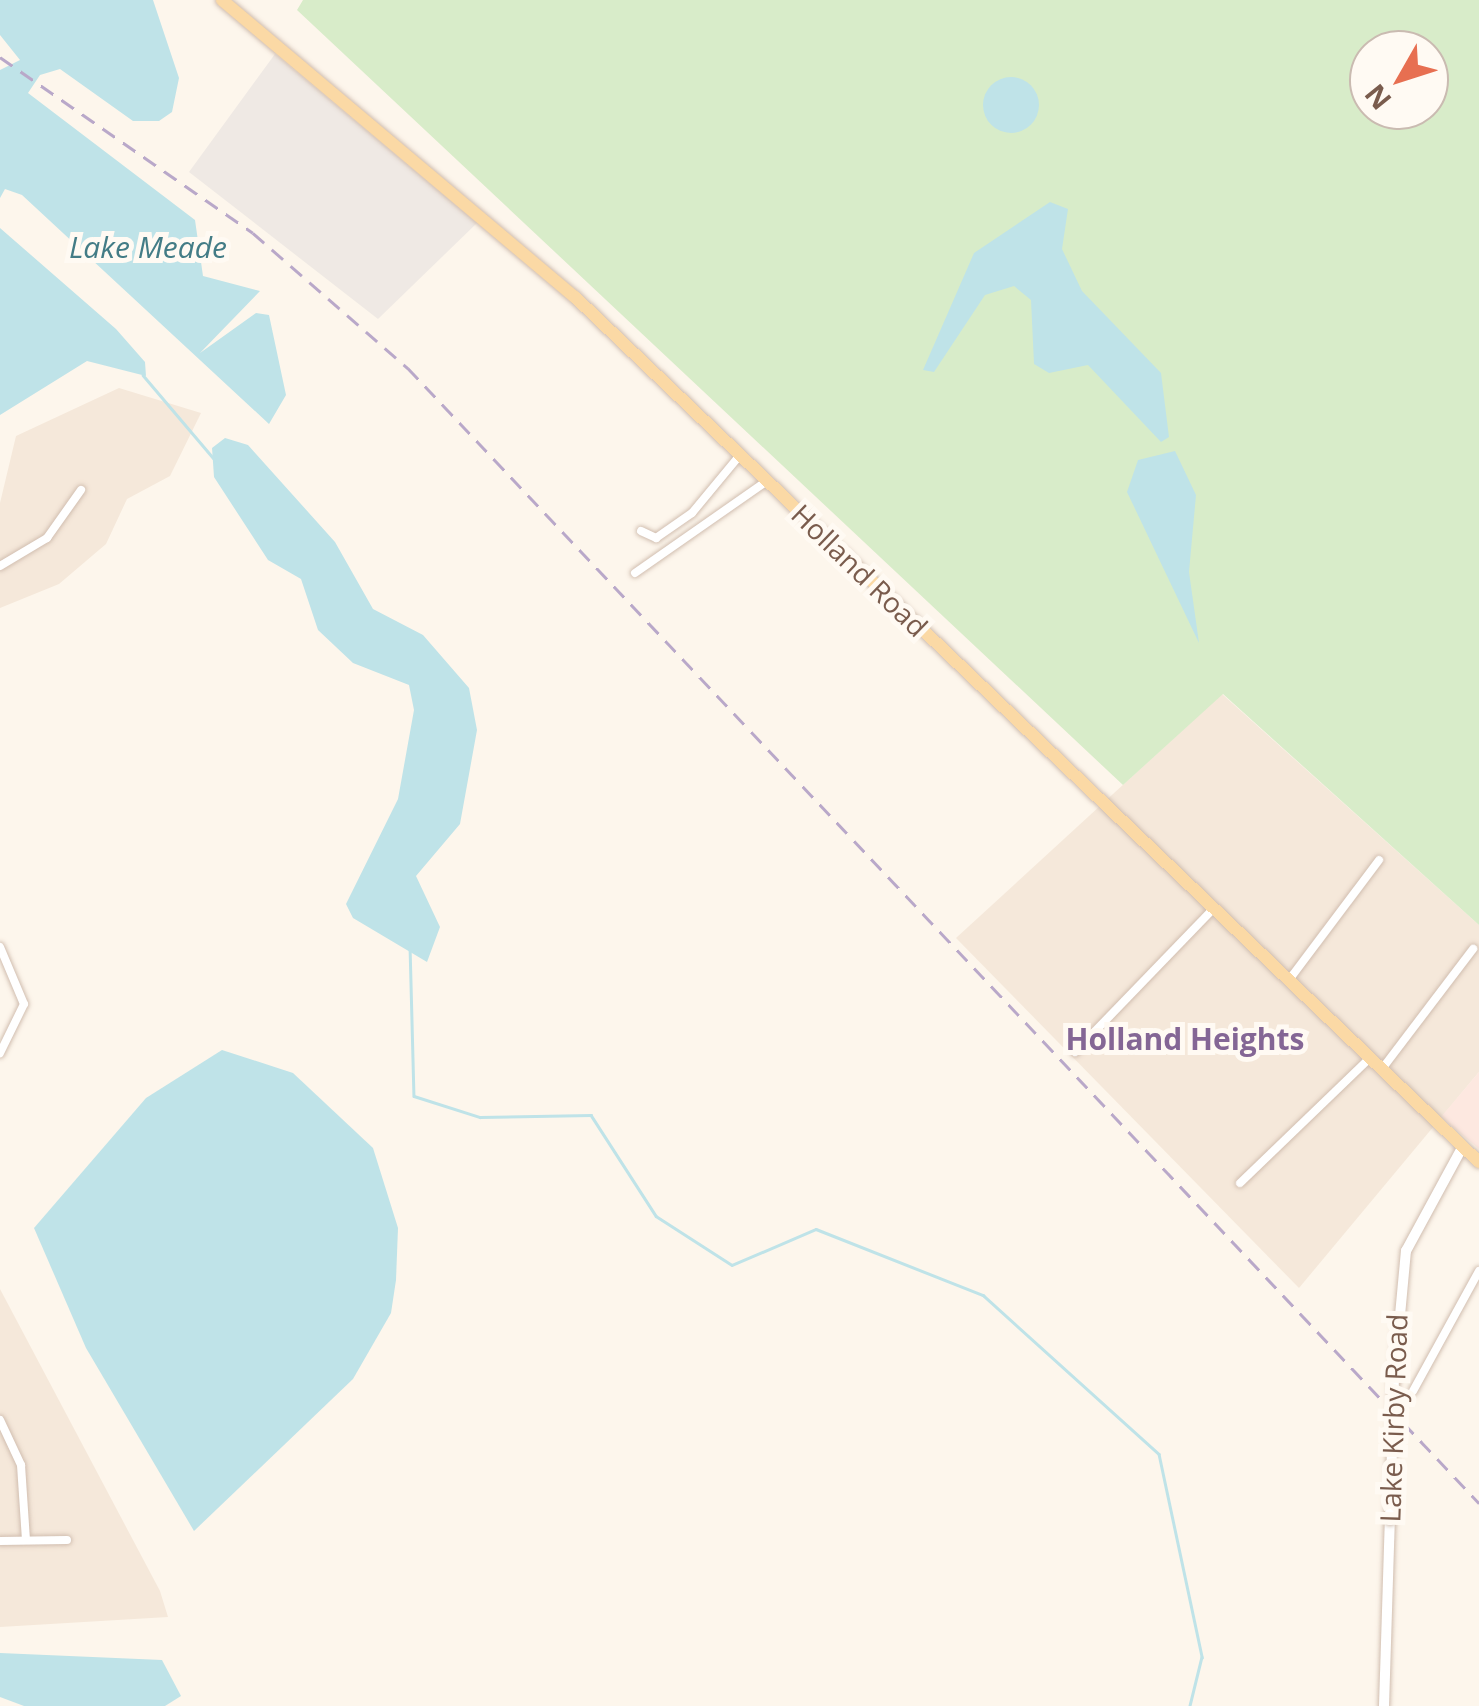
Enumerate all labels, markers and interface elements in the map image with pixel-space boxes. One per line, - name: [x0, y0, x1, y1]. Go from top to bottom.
- north arrow: [1349, 30, 1449, 130]
- text: N: [1355, 77, 1399, 118]
- water label: Lake Meade: [69, 229, 227, 265]
- street label: Holland Road: [785, 497, 935, 643]
- district label: Holland Heights: [1066, 1021, 1304, 1057]
- street label: Lake Kirby Road: [1373, 1313, 1413, 1523]

